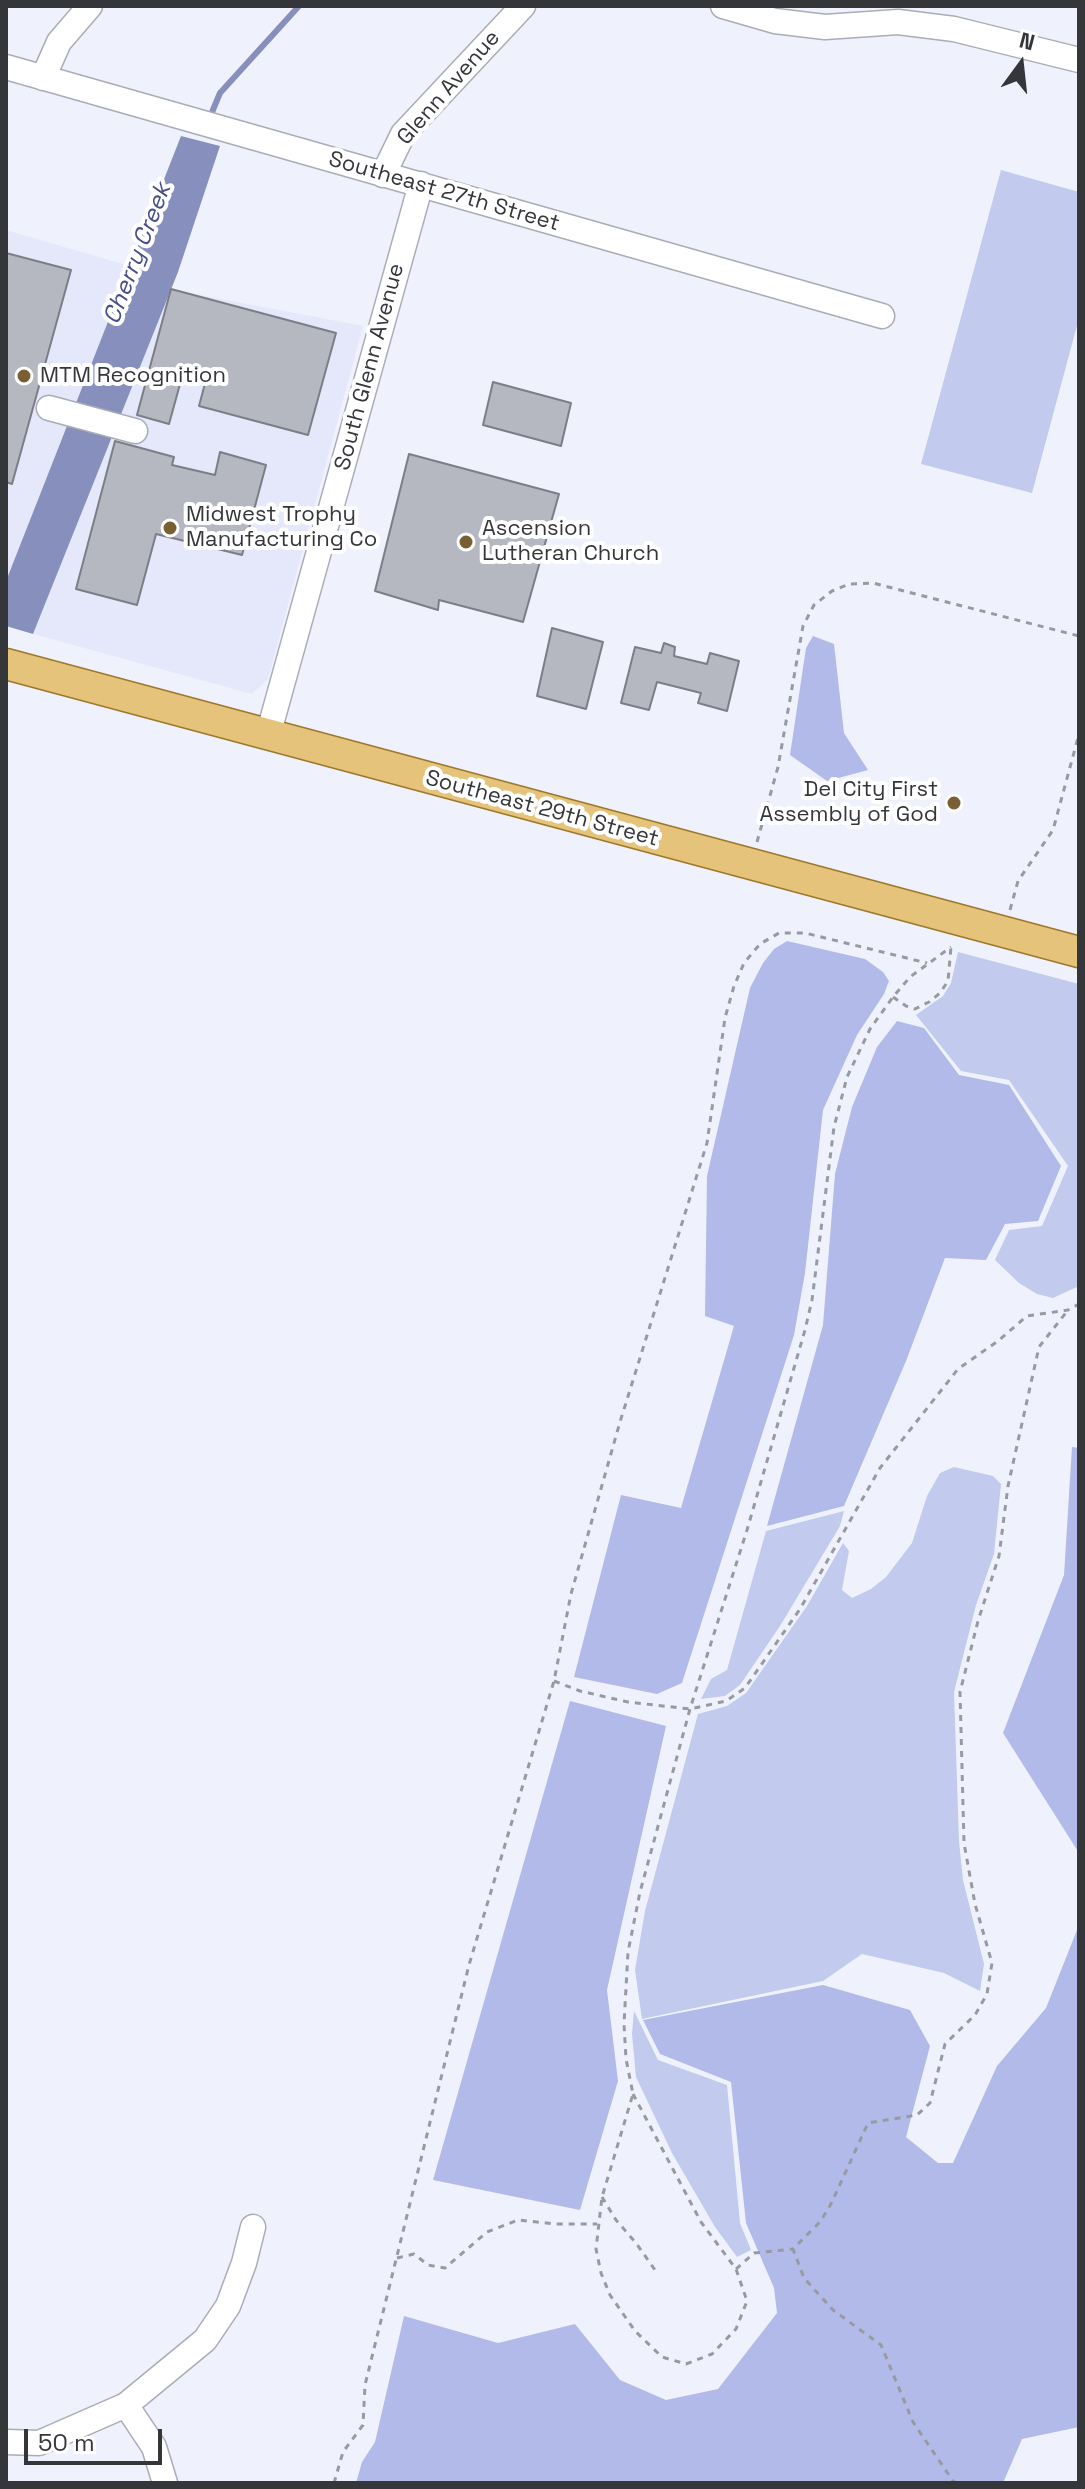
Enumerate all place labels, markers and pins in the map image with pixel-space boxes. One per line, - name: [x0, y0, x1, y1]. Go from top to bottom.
- place label: MTM Recognition: [40, 363, 226, 389]
- marker: MTM Recognition: [15, 367, 33, 385]
- place label: Midwest Trophy Manufacturing Co: [186, 502, 377, 554]
- place label: Ascension Lutheran Church: [482, 516, 659, 568]
- marker: Midwest Trophy Manufacturing Co: [161, 519, 179, 537]
- marker: Ascension Lutheran Church: [457, 533, 475, 551]
- place label: Del City First Assembly of God: [760, 777, 938, 828]
- marker: Del City First Assembly of God: [945, 794, 963, 812]

